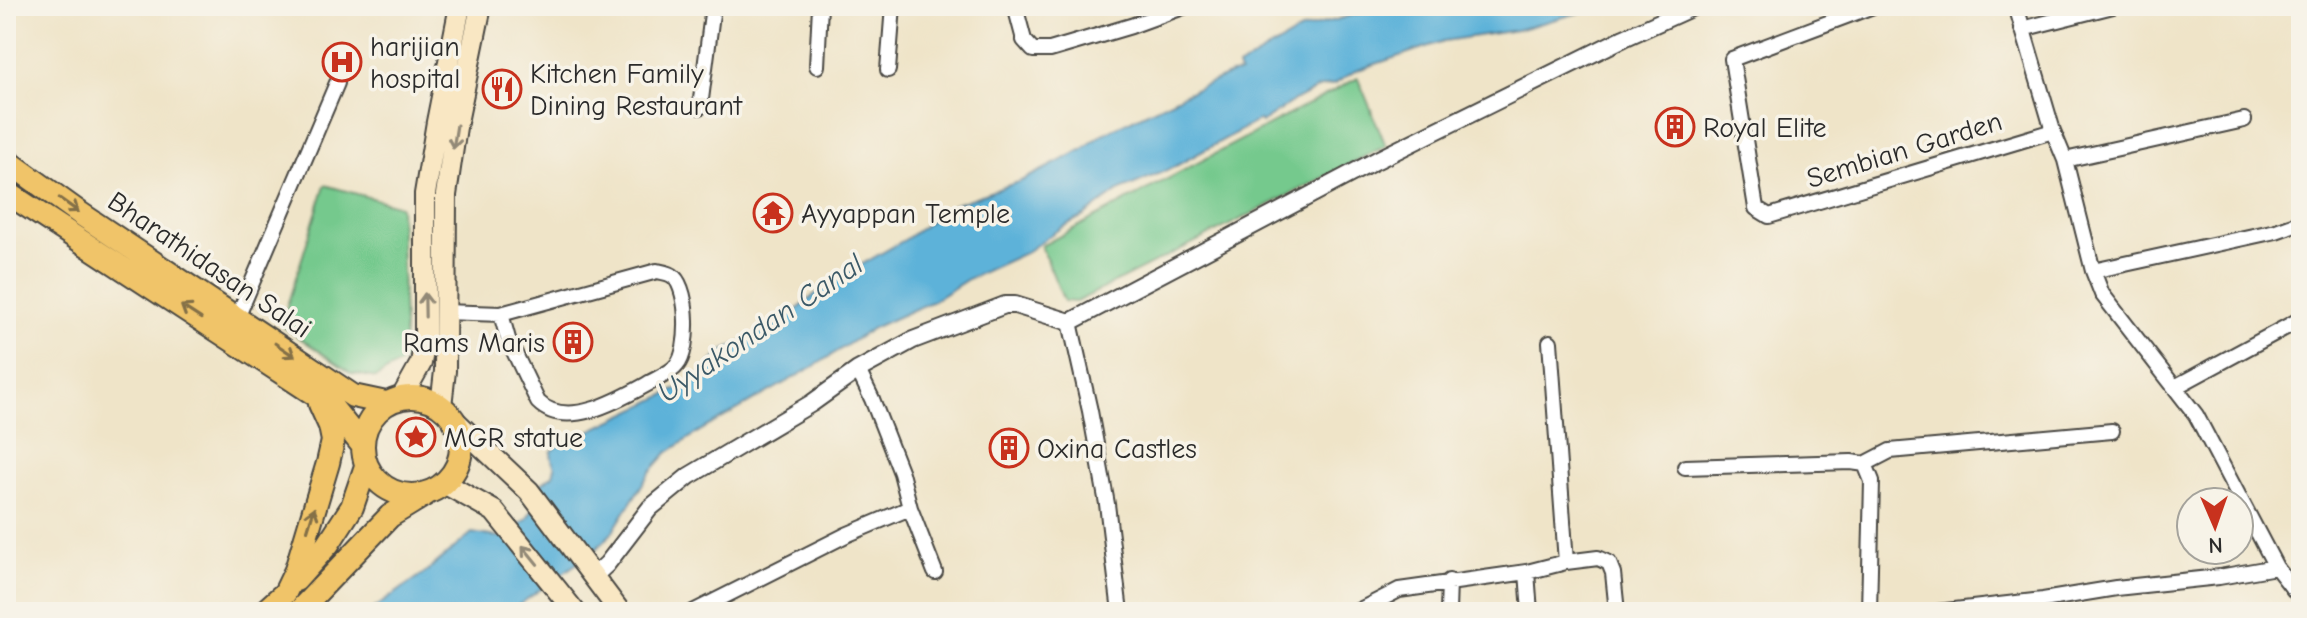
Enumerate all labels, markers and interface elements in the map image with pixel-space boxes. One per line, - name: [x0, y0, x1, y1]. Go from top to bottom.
- place label: harijian hospital: [370, 31, 460, 95]
- hospital icon: harijian hospital: [321, 41, 363, 83]
- place label: Kitchen Family Dining Restaurant: [530, 58, 743, 122]
- restaurant icon: Kitchen Family Dining Restaurant: [481, 68, 523, 110]
- street label: Sembian Garden: [1803, 105, 2006, 195]
- building icon: Royal Elite: [1654, 106, 1696, 148]
- place label: Royal Elite: [1703, 112, 1827, 144]
- one-way arrow: [447, 124, 462, 149]
- street label: Bharathidasan Salai: [102, 185, 317, 345]
- temple icon: Ayyappan Temple: [752, 192, 794, 234]
- one-way arrow: [58, 197, 80, 213]
- place label: Ayyappan Temple: [801, 198, 1010, 230]
- water label: Uyyakondan Canal: [651, 246, 870, 410]
- one-way arrow: [417, 292, 432, 319]
- one-way arrow: [180, 304, 203, 320]
- building icon: Rams Maris: [552, 321, 594, 363]
- place label: Rams Maris: [403, 327, 545, 359]
- one-way arrow: [273, 343, 296, 359]
- place icon: MGR statue: [395, 416, 437, 458]
- place label: MGR statue: [444, 422, 583, 454]
- building icon: Oxina Castles: [988, 427, 1030, 469]
- place label: Oxina Castles: [1037, 433, 1197, 465]
- north arrow: [2175, 486, 2255, 566]
- one-way arrow: [304, 507, 319, 533]
- text: N: [2208, 532, 2223, 558]
- one-way arrow: [521, 545, 538, 566]

